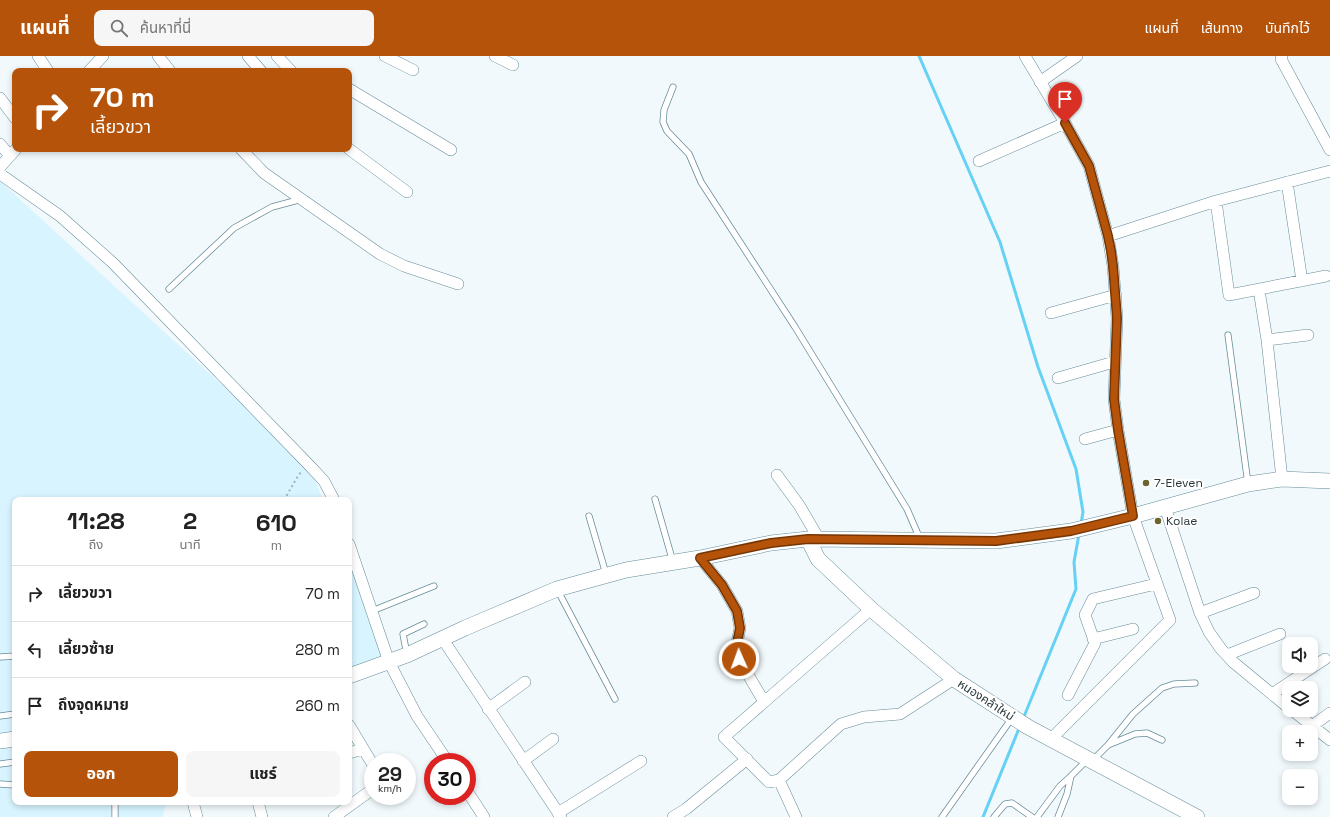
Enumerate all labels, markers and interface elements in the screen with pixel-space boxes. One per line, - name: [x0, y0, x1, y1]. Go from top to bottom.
- search box: [94, 10, 374, 46]
- text: แผนที่: [20, 15, 70, 40]
- icon: search: [108, 17, 130, 39]
- text: ค้นหาที่นี่: [140, 18, 191, 37]
- text: แผนที่: [1145, 19, 1179, 37]
- text: เส้นทาง: [1201, 19, 1243, 37]
- text: บันทึกไว้: [1265, 19, 1310, 37]
- text: 70 m: [90, 79, 155, 115]
- pin: [1048, 82, 1082, 123]
- icon: right: [24, 84, 76, 136]
- icon: arrive: [1054, 88, 1076, 110]
- text: เลี้ยวขวา: [90, 115, 151, 138]
- place label: 7-Eleven: [1154, 475, 1203, 491]
- marker: 7-Eleven: [1141, 478, 1151, 488]
- text: 11:28: [67, 505, 125, 536]
- text: 2: [183, 505, 197, 536]
- text: 610: [256, 507, 297, 538]
- place label: Kolae: [1166, 513, 1197, 529]
- marker: Kolae: [1153, 516, 1163, 526]
- text: ถึง: [88, 536, 103, 553]
- text: นาที: [180, 536, 201, 553]
- text: m: [271, 537, 282, 554]
- icon: right: [24, 583, 46, 605]
- text: เลี้ยวขวา: [58, 583, 112, 602]
- text: 70 m: [305, 584, 340, 603]
- map controls: [1282, 637, 1318, 805]
- button: sound: [1282, 637, 1318, 673]
- position arrow: [718, 638, 760, 680]
- icon: left: [24, 639, 46, 661]
- text: เลี้ยวซ้าย: [58, 639, 114, 658]
- text: 280 m: [295, 640, 340, 659]
- street label: หนองคล้าใหม่: [955, 676, 1017, 724]
- button: layers: [1282, 681, 1318, 717]
- icon: arrive: [24, 695, 46, 717]
- text: ถึงจุดหมาย: [58, 695, 129, 714]
- text: 260 m: [295, 696, 340, 715]
- button: +: [1282, 725, 1318, 761]
- button: ออก: [24, 751, 178, 797]
- button: แชร์: [186, 751, 340, 797]
- speed limit sign: 30: [424, 753, 476, 805]
- text: 29: [378, 761, 402, 787]
- button: −: [1282, 769, 1318, 805]
- text: km/h: [378, 782, 402, 795]

